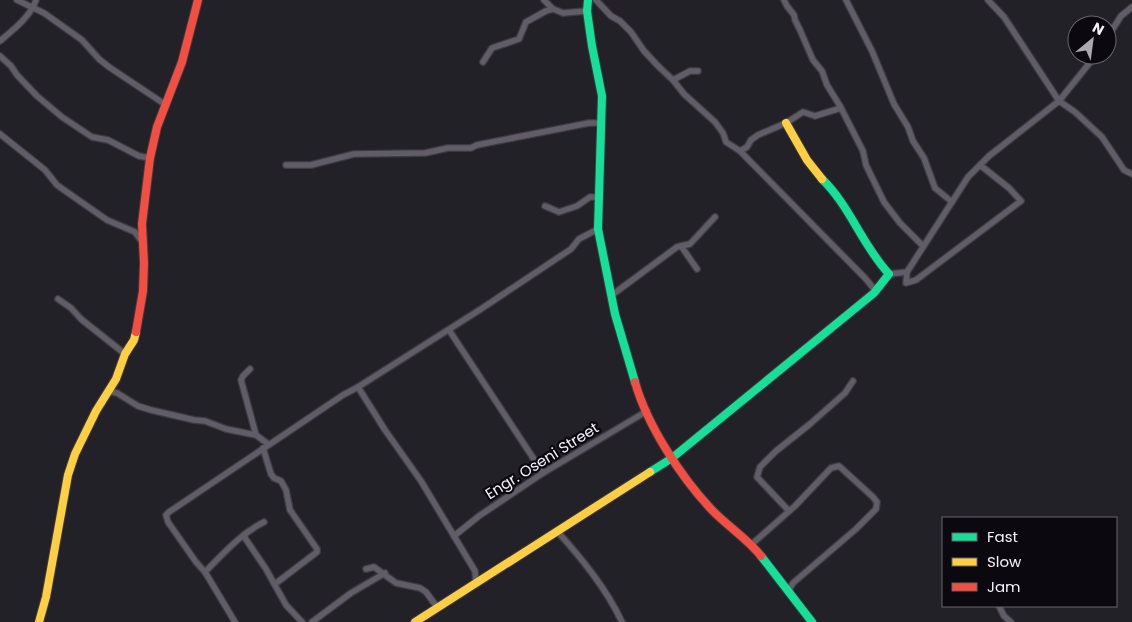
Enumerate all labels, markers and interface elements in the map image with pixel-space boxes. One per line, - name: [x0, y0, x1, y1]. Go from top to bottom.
- north arrow: [1067, 15, 1117, 65]
- text: N: [1089, 17, 1108, 40]
- street label: Engr. Oseni Street: [481, 417, 603, 504]
- legend: [942, 517, 1117, 607]
- text: Fast: [987, 526, 1018, 547]
- text: Slow: [987, 551, 1022, 572]
- text: Jam: [987, 576, 1021, 597]

